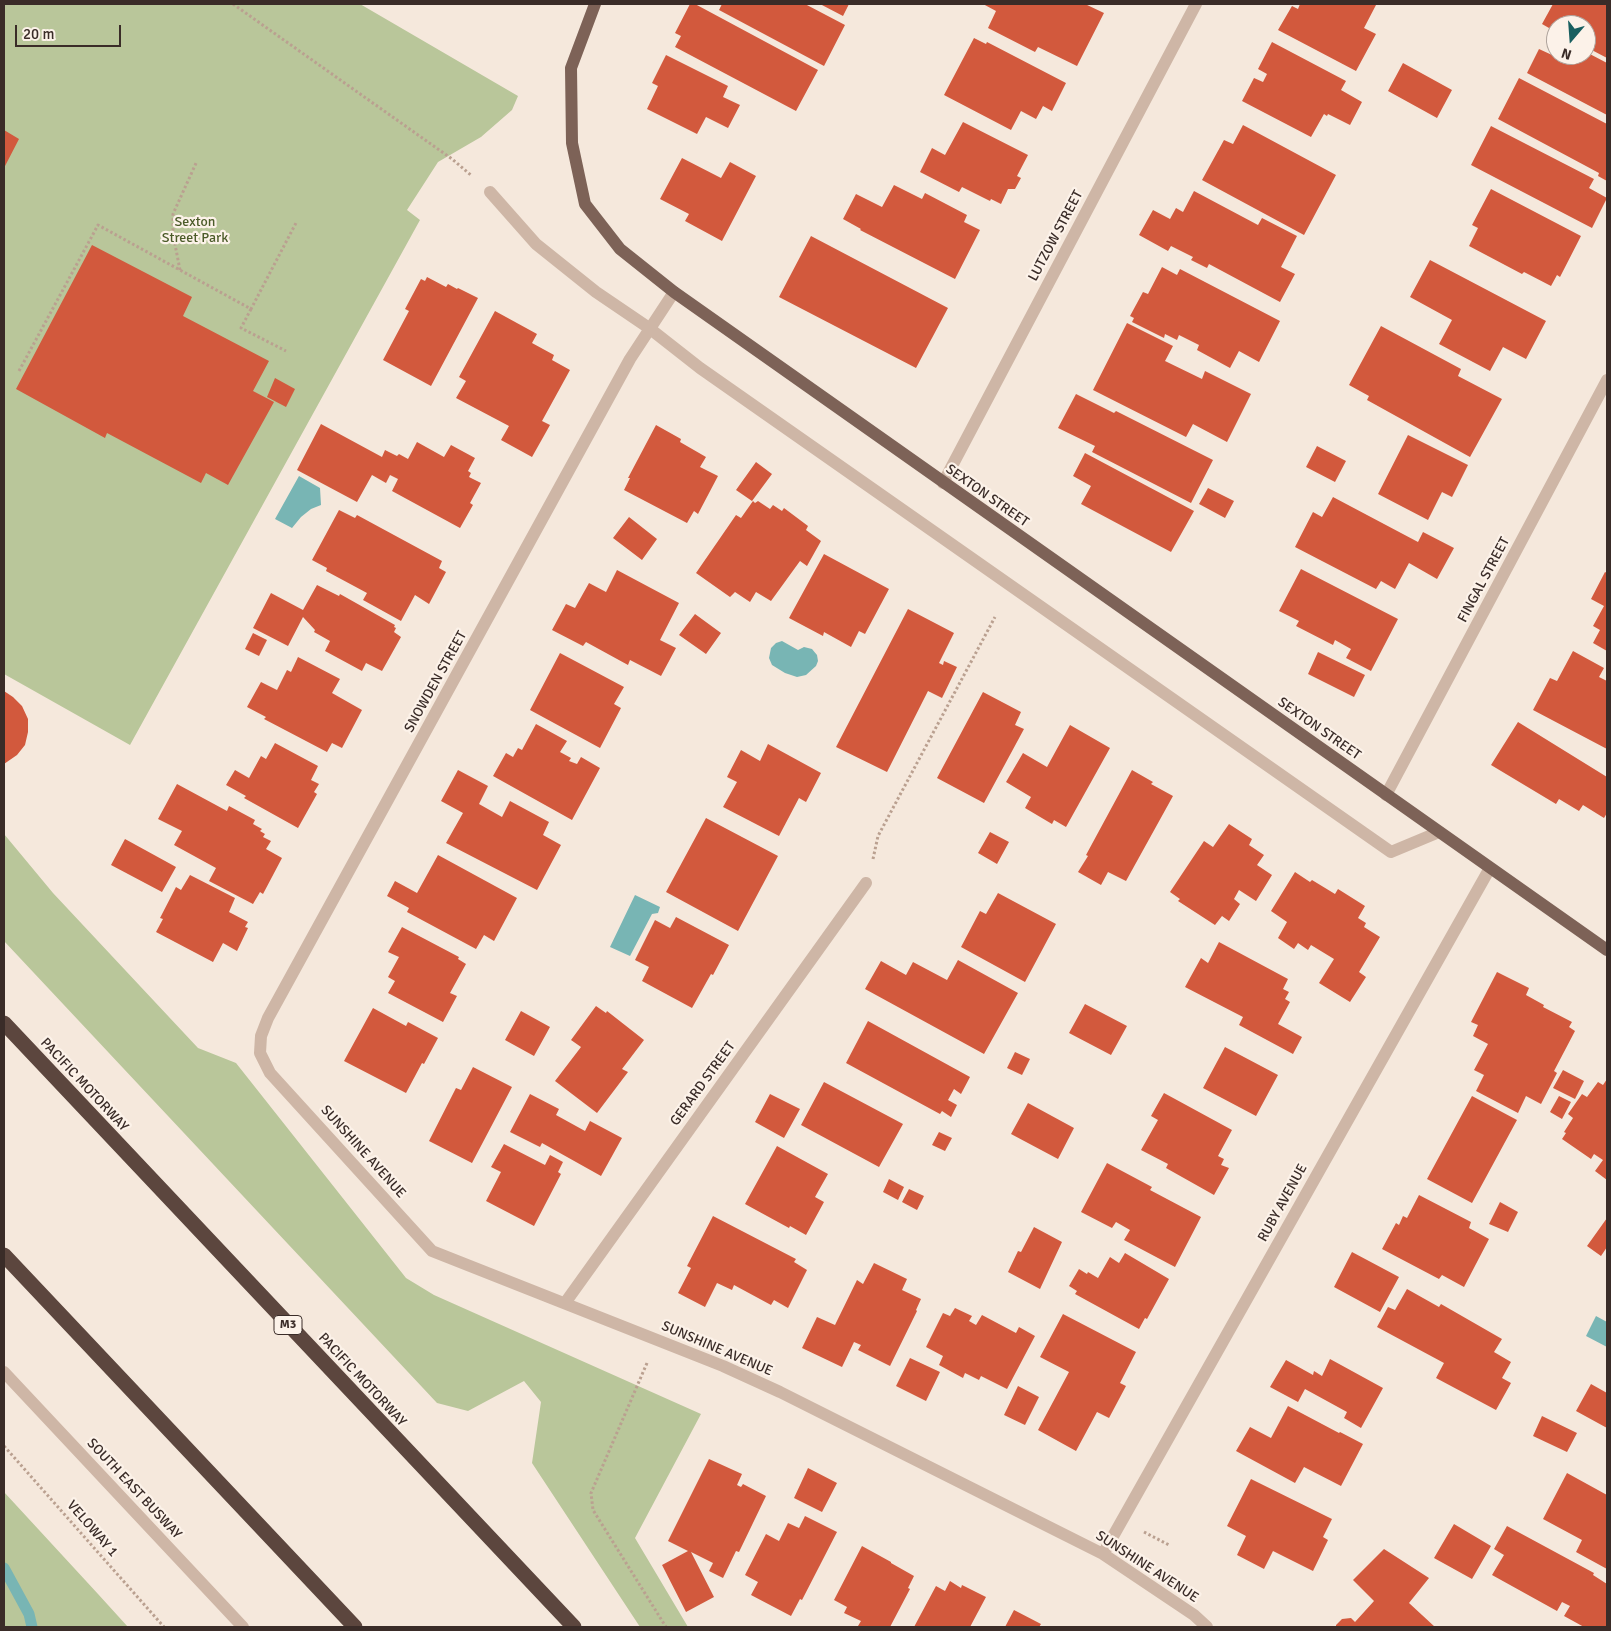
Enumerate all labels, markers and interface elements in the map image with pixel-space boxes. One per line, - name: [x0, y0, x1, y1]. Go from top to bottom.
- scale bar: [18, 15, 124, 47]
- north arrow: [1546, 15, 1596, 65]
- text: 20 m: [23, 25, 54, 43]
- text: N: [1559, 44, 1574, 63]
- street label: LUTZOW STREET: [1025, 188, 1087, 284]
- park label: Sexton Street Park: [162, 214, 228, 246]
- street label: SEXTON STREET: [942, 461, 1032, 531]
- street label: FINGAL STREET: [1454, 534, 1514, 626]
- street label: SNOWDEN STREET: [401, 628, 471, 736]
- street label: SEXTON STREET: [1274, 694, 1364, 764]
- street label: PACIFIC MOTORWAY: [36, 1035, 132, 1135]
- street label: GERARD STREET: [667, 1039, 739, 1129]
- street label: SUNSHINE AVENUE: [317, 1102, 409, 1202]
- street label: RUBY AVENUE: [1255, 1161, 1311, 1245]
- road number: M3: [274, 1316, 302, 1334]
- street label: SUNSHINE AVENUE: [659, 1318, 775, 1380]
- street label: PACIFIC MOTORWAY: [314, 1330, 410, 1430]
- street label: SOUTH EAST BUSWAY: [83, 1435, 185, 1543]
- street label: VELOWAY 1: [63, 1497, 121, 1561]
- street label: SUNSHINE AVENUE: [1092, 1528, 1202, 1606]

